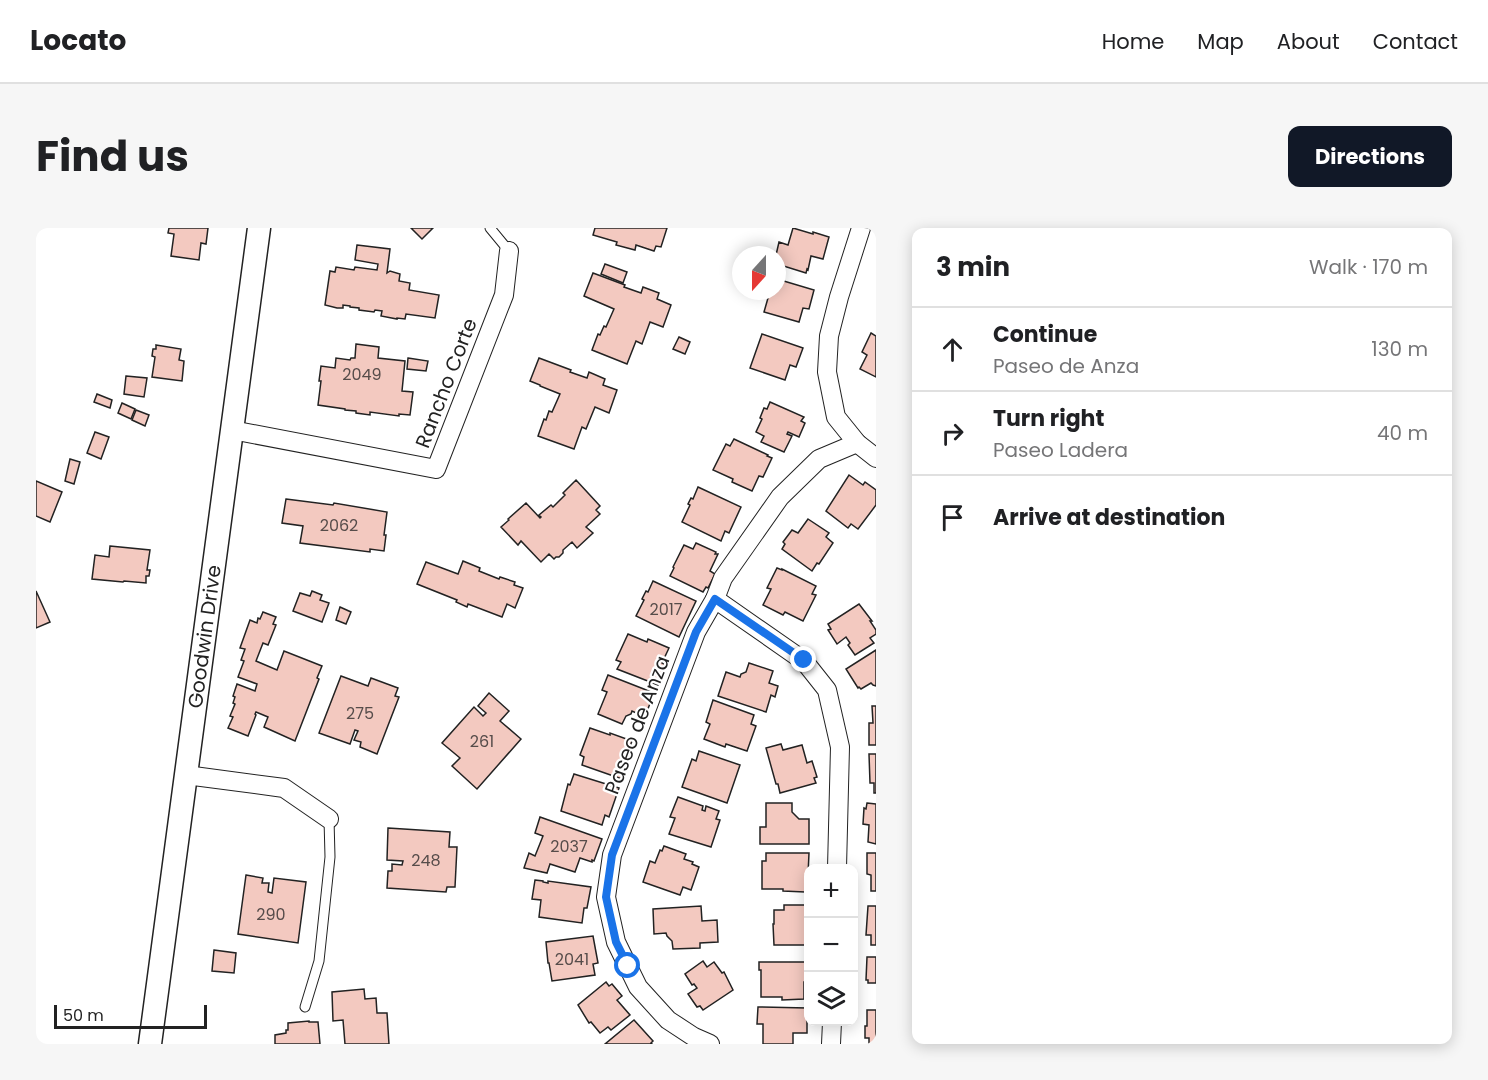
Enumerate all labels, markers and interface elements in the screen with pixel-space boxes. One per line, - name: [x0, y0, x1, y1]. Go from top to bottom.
- text: Locato: [30, 21, 126, 60]
- text: Home: [1102, 27, 1164, 56]
- text: Map: [1197, 27, 1244, 56]
- text: About: [1277, 27, 1340, 56]
- text: Contact: [1373, 27, 1458, 56]
- button: Directions: [1288, 126, 1452, 187]
- text: Find us: [36, 127, 189, 186]
- north arrow: [732, 246, 786, 300]
- text: 3 min: [936, 249, 1010, 285]
- text: Walk · 170 m: [1309, 253, 1428, 281]
- street label: Rancho Corte: [408, 314, 484, 452]
- text: Continue: [993, 319, 1097, 350]
- icon: ahead: [936, 333, 969, 366]
- text: 130 m: [1371, 335, 1428, 363]
- text: Paseo de Anza: [993, 352, 1139, 380]
- house number: 2049: [342, 363, 382, 386]
- text: Turn right: [993, 403, 1104, 434]
- icon: right: [936, 417, 969, 450]
- text: 40 m: [1377, 419, 1428, 447]
- text: Paseo Ladera: [993, 436, 1128, 464]
- icon: arrive: [936, 501, 969, 534]
- text: Arrive at destination: [993, 502, 1225, 533]
- house number: 2062: [320, 514, 358, 537]
- street label: Goodwin Drive: [181, 563, 228, 710]
- house number: 2017: [649, 598, 683, 621]
- route end: [790, 646, 816, 672]
- street label: Paseo de Anza: [598, 652, 676, 798]
- house number: 275: [346, 702, 374, 725]
- house number: 261: [470, 730, 494, 753]
- house number: 2037: [550, 835, 588, 858]
- house number: 248: [411, 849, 441, 872]
- map controls: [804, 864, 858, 1026]
- button: +: [804, 864, 858, 918]
- house number: 290: [256, 903, 286, 926]
- button: −: [804, 918, 858, 972]
- house number: 2041: [555, 948, 589, 971]
- route start: [614, 952, 640, 978]
- button: layers: [804, 972, 858, 1026]
- scale bar: [54, 1002, 207, 1030]
- text: 50 m: [63, 1004, 104, 1027]

